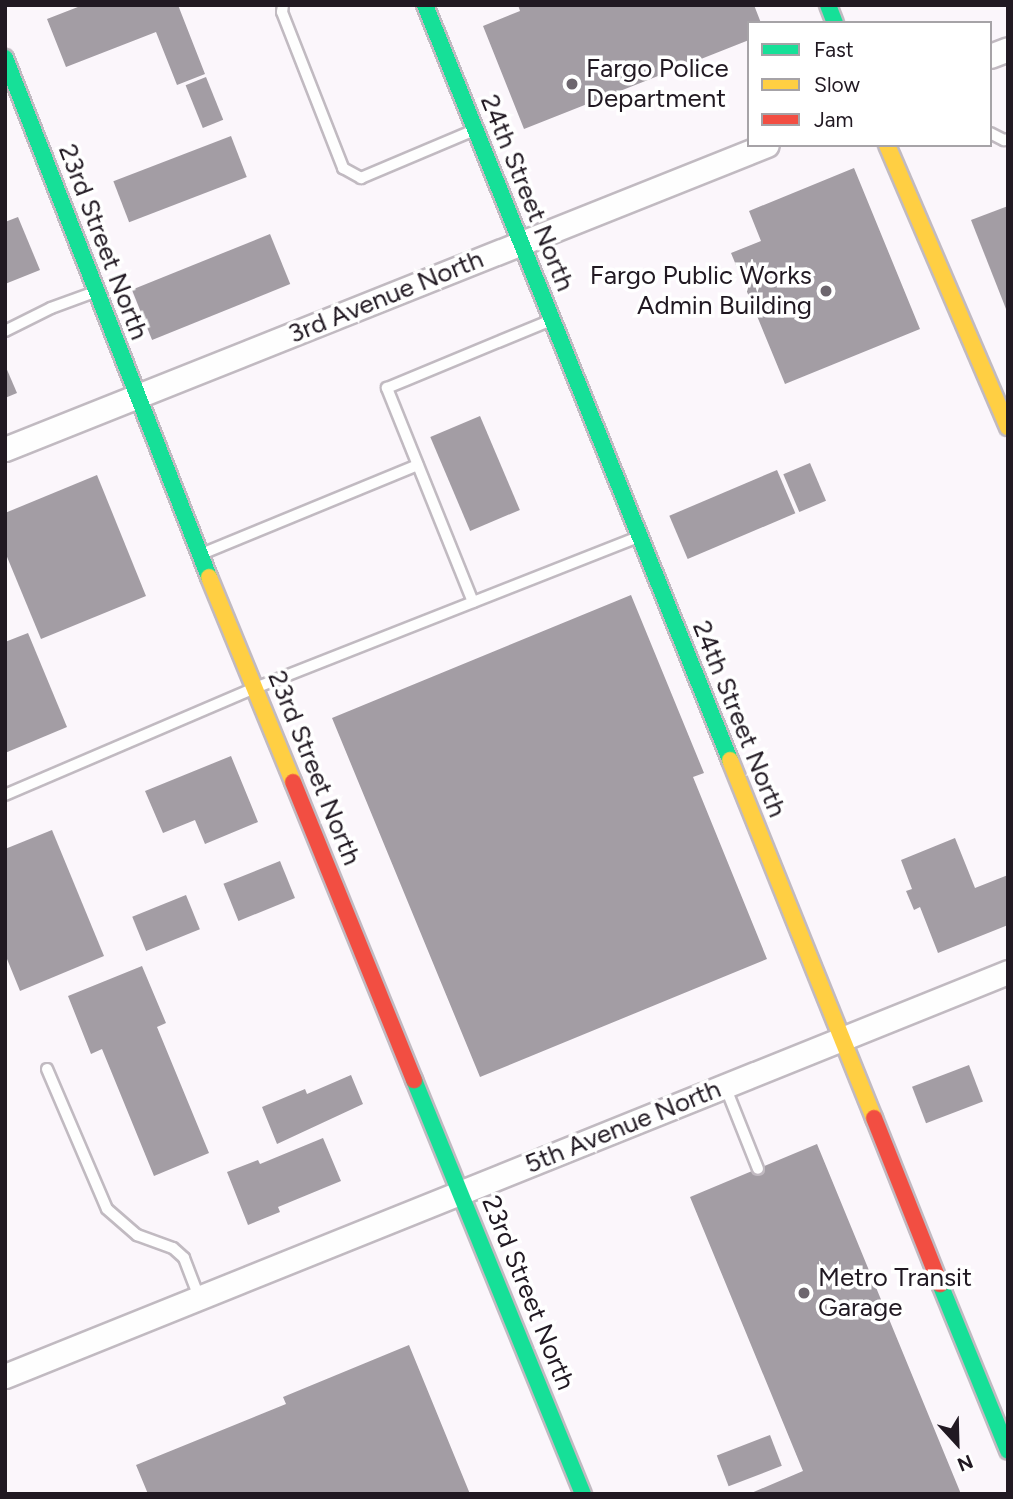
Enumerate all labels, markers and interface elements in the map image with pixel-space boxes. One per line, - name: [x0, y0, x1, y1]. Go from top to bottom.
- legend: [747, 21, 992, 147]
- text: Fast: [814, 37, 854, 62]
- place label: Fargo Police Department: [586, 53, 729, 114]
- text: Slow: [814, 72, 860, 97]
- marker: Fargo Police Department: [564, 76, 580, 92]
- street label: 24th Street North: [473, 90, 581, 296]
- text: Jam: [814, 107, 853, 132]
- street label: 23rd Street North: [51, 140, 155, 344]
- street label: 3rd Avenue North: [284, 244, 488, 350]
- place label: Fargo Public Works Admin Building: [590, 260, 812, 322]
- marker: Fargo Public Works Admin Building: [818, 283, 834, 299]
- street label: 24th Street North: [685, 616, 793, 822]
- street label: 23rd Street North: [261, 666, 367, 870]
- street label: 5th Avenue North: [521, 1074, 725, 1180]
- street label: 23rd Street North: [475, 1191, 581, 1395]
- place label: Metro Transit Garage: [818, 1262, 972, 1324]
- marker: Metro Transit Garage: [796, 1285, 812, 1301]
- north arrow: [922, 1408, 992, 1478]
- text: N: [954, 1450, 976, 1476]

